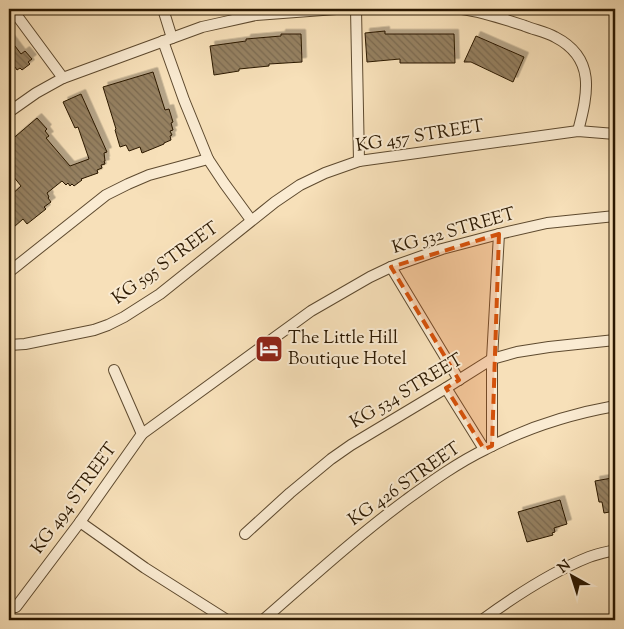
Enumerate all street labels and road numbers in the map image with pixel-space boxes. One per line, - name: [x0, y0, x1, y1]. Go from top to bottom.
- street label: KG 457 STREET: [354, 114, 486, 160]
- street label: KG 532 STREET: [389, 202, 519, 262]
- street label: KG 595 STREET: [107, 216, 225, 312]
- street label: KG 534 STREET: [346, 348, 469, 436]
- street label: KG 426 STREET: [344, 436, 467, 533]
- street label: KG 494 STREET: [26, 438, 125, 560]

